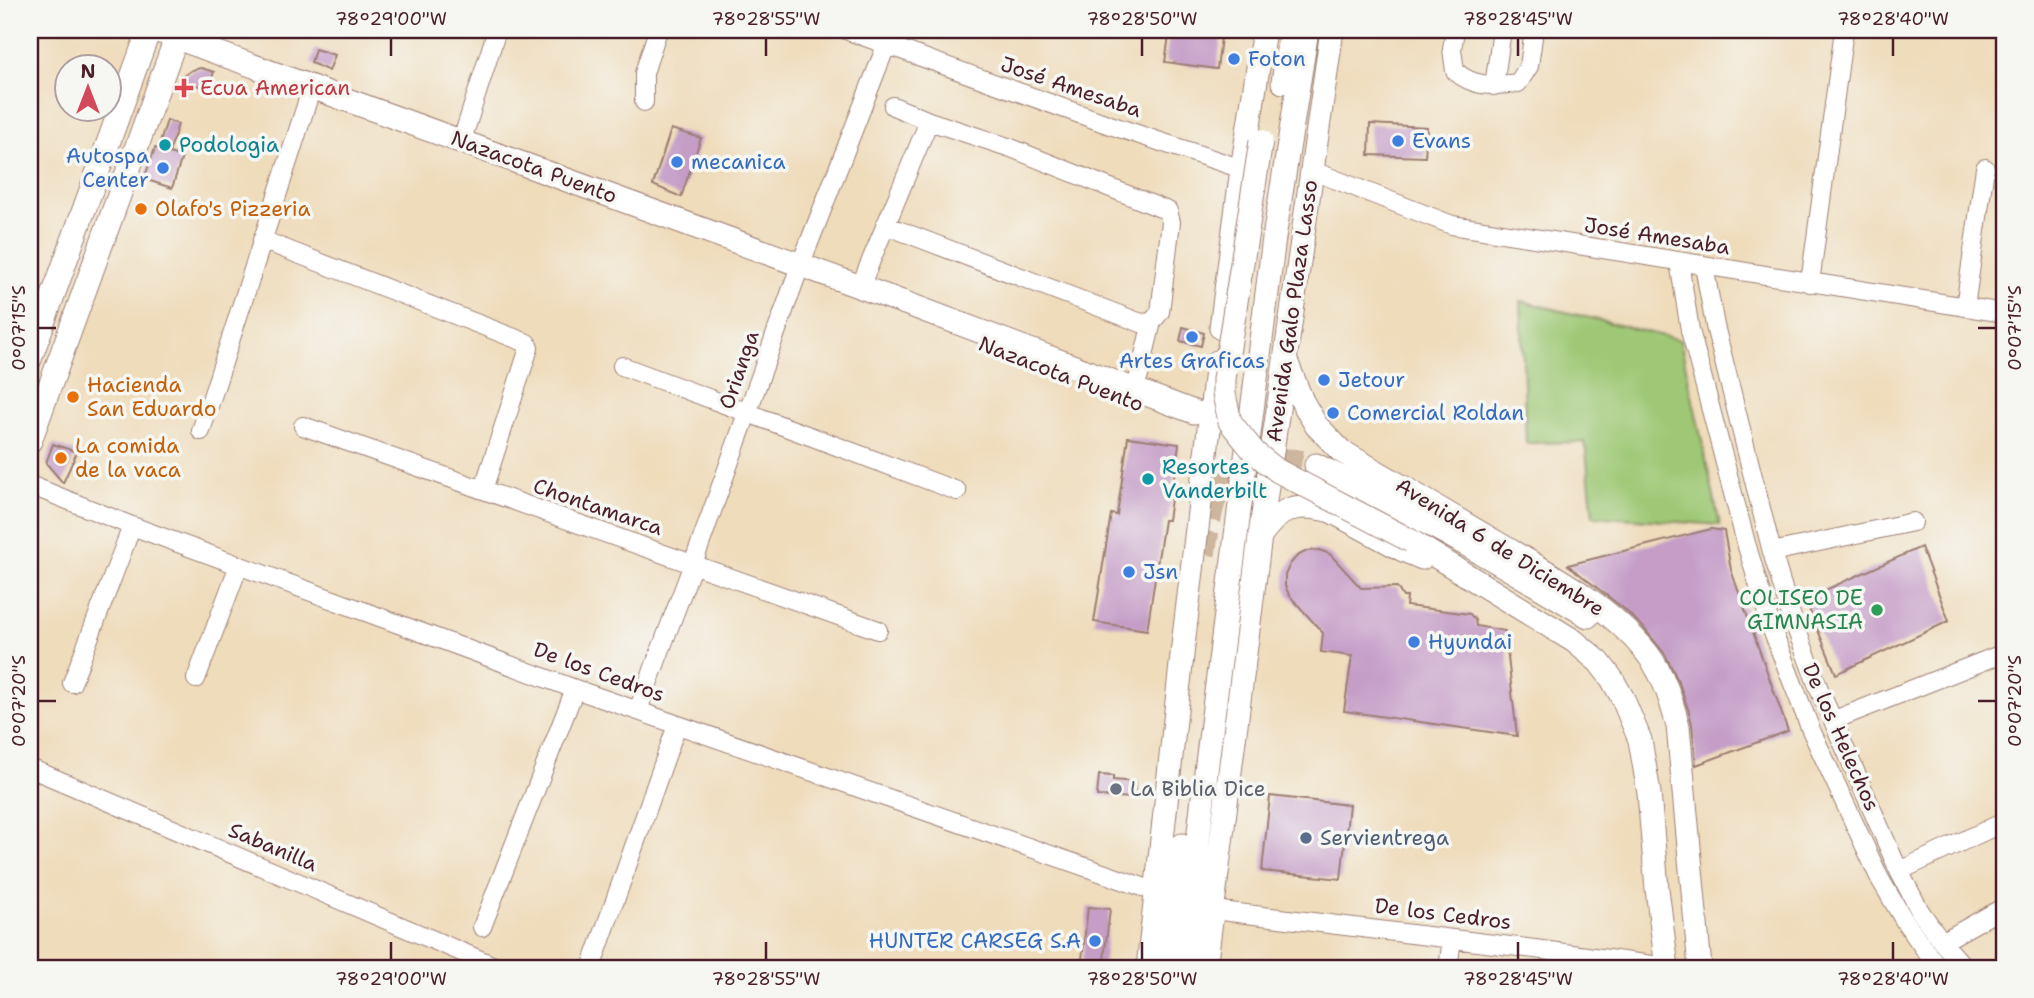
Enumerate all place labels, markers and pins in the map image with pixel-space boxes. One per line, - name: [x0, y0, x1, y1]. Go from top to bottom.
- place label: Foton: [1248, 45, 1306, 73]
- marker: Foton: [1226, 51, 1242, 67]
- place label: Ecua American: [200, 74, 350, 102]
- marker: Ecua American: [174, 78, 194, 98]
- place label: Evans: [1412, 127, 1471, 155]
- place label: Podologia: [179, 131, 279, 159]
- marker: Evans: [1390, 133, 1406, 149]
- marker: Podologia: [157, 137, 173, 153]
- place label: Autospa Center: [66, 142, 149, 194]
- place label: mecanica: [691, 148, 785, 176]
- marker: mecanica: [669, 154, 685, 170]
- marker: Autospa Center: [155, 160, 171, 176]
- place label: Olafo's Pizzeria: [155, 195, 311, 223]
- marker: Olafo's Pizzeria: [133, 201, 149, 217]
- marker: Artes Graficas: [1184, 329, 1200, 345]
- place label: Artes Graficas: [1119, 347, 1265, 375]
- place label: Jetour: [1338, 366, 1405, 394]
- place label: Hacienda San Eduardo: [87, 371, 216, 423]
- marker: Jetour: [1316, 372, 1332, 388]
- marker: Hacienda San Eduardo: [65, 389, 81, 405]
- place label: Comercial Roldan: [1347, 399, 1524, 427]
- marker: Comercial Roldan: [1325, 405, 1341, 421]
- place label: La comida de la vaca: [75, 432, 181, 484]
- marker: La comida de la vaca: [53, 450, 69, 466]
- place label: Resortes Vanderbilt: [1162, 453, 1267, 505]
- marker: Resortes Vanderbilt: [1140, 471, 1156, 487]
- place label: Jsn: [1143, 558, 1178, 586]
- marker: Jsn: [1121, 564, 1137, 580]
- place label: COLISEO DE GIMNASIA: [1739, 584, 1863, 636]
- marker: COLISEO DE GIMNASIA: [1869, 602, 1885, 618]
- place label: Hyundai: [1428, 628, 1512, 656]
- marker: Hyundai: [1406, 634, 1422, 650]
- place label: La Biblia Dice: [1130, 775, 1266, 803]
- marker: La Biblia Dice: [1108, 781, 1124, 797]
- place label: Servientrega: [1320, 824, 1449, 852]
- marker: Servientrega: [1298, 830, 1314, 846]
- place label: HUNTER CARSEG S.A: [869, 927, 1081, 955]
- marker: HUNTER CARSEG S.A: [1087, 933, 1103, 949]

